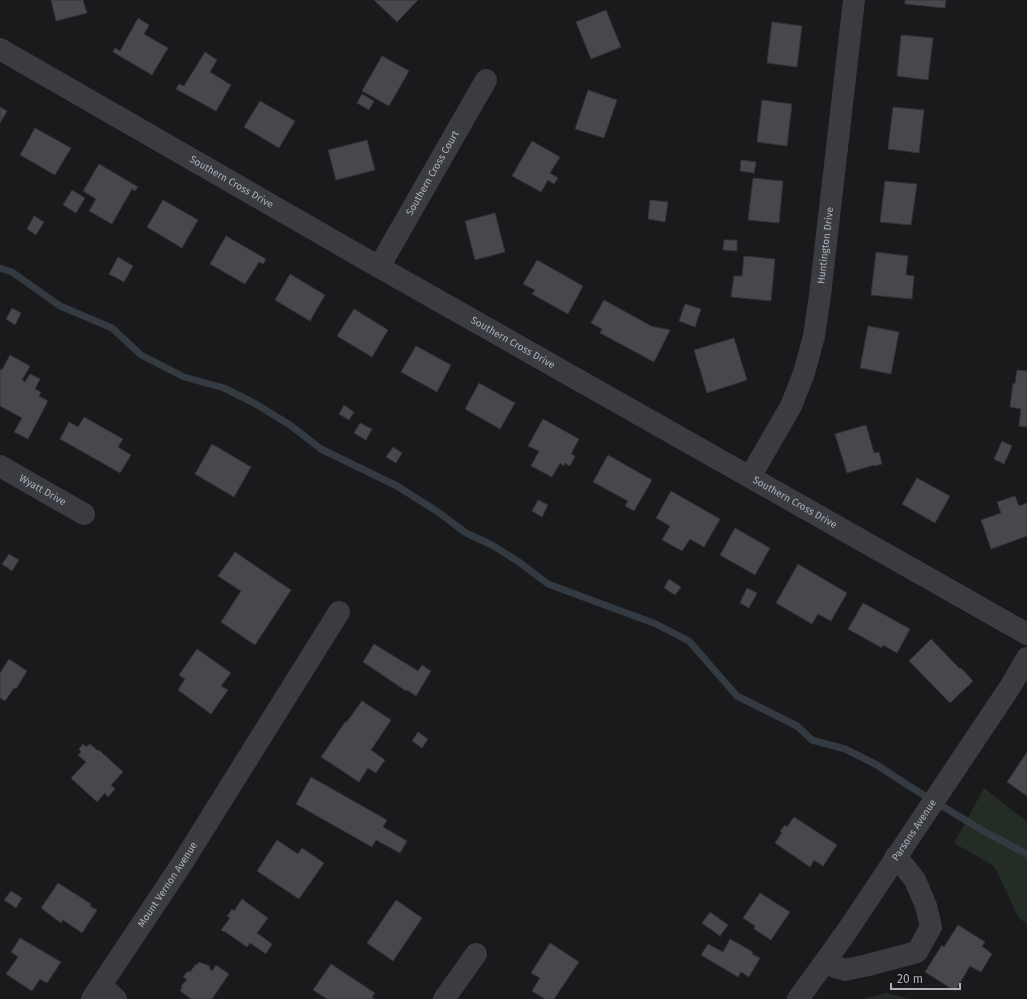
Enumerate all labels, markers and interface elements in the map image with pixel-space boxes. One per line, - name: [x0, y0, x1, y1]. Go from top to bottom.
- street label: Southern Cross Court: [404, 128, 462, 218]
- street label: Southern Cross Drive: [187, 153, 276, 211]
- street label: Huntington Drive: [815, 206, 836, 285]
- street label: Southern Cross Drive: [469, 314, 557, 371]
- street label: Wyatt Drive: [17, 472, 68, 508]
- street label: Southern Cross Drive: [751, 474, 839, 531]
- street label: Parsons Avenue: [889, 797, 939, 863]
- street label: Mount Vernon Avenue: [135, 840, 200, 930]
- scale bar: [891, 965, 960, 991]
- text: 20 m: [897, 972, 923, 986]

